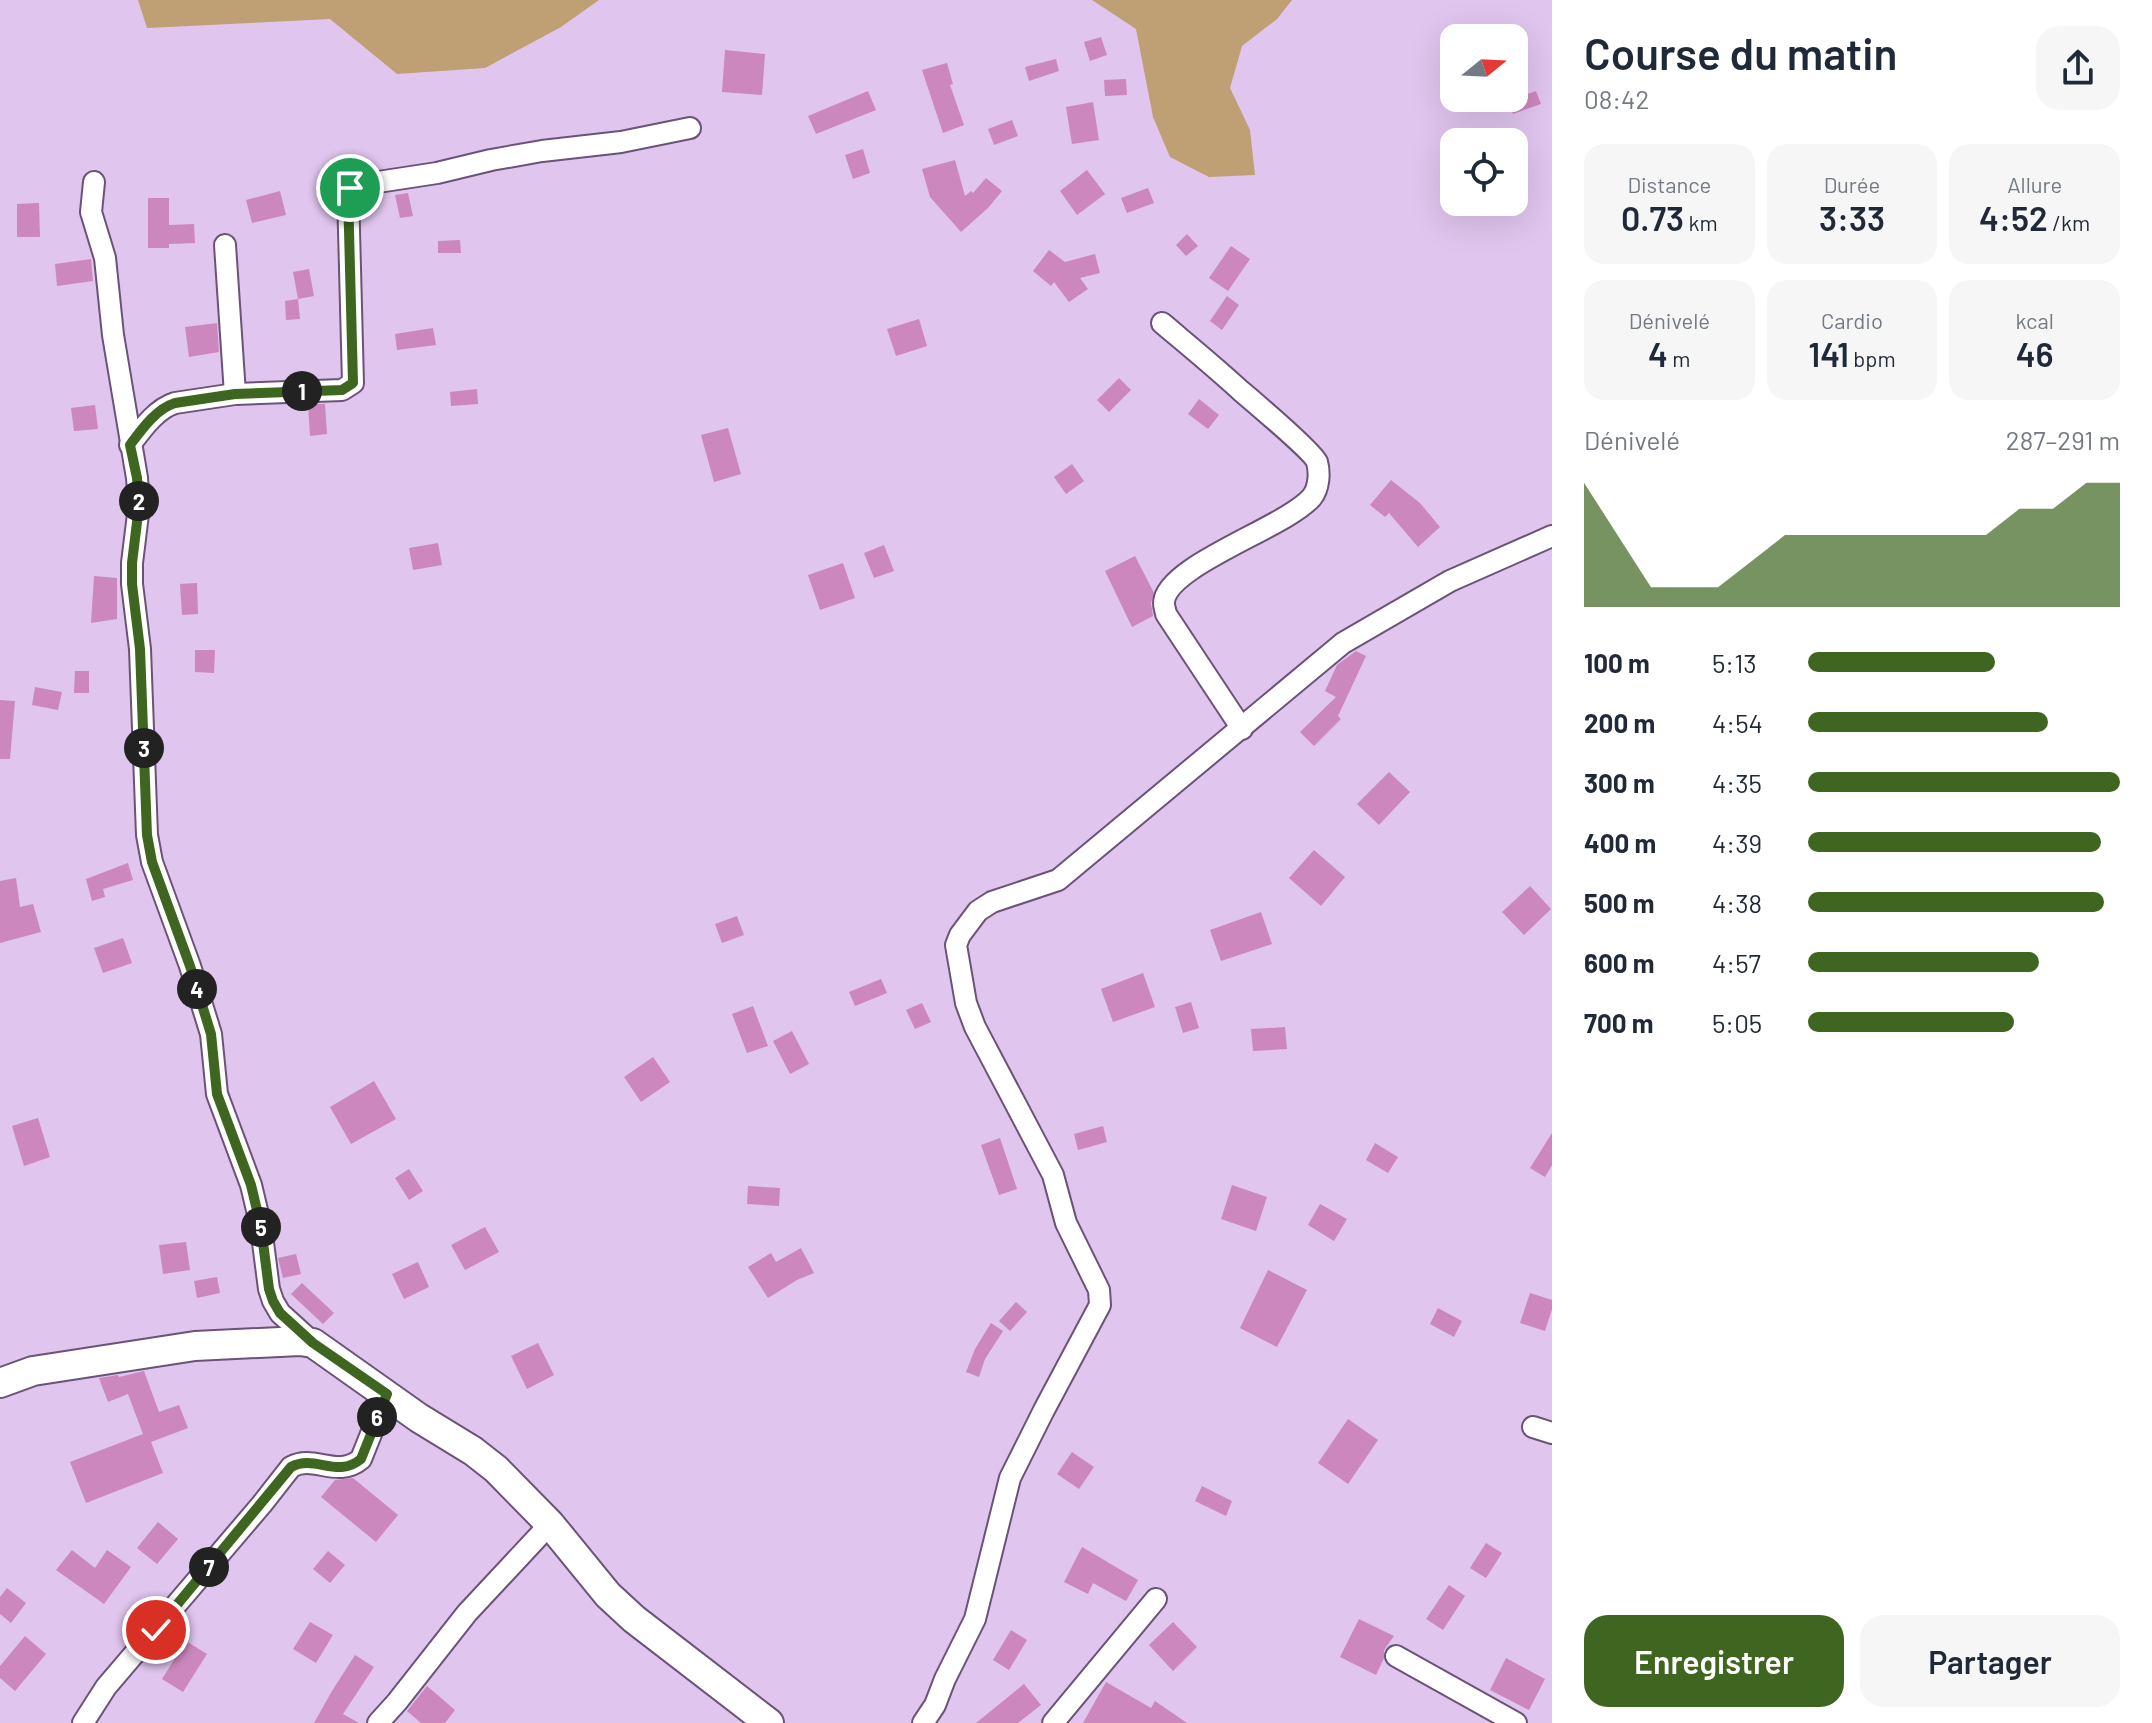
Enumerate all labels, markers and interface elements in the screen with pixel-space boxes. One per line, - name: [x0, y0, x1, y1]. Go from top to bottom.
- north arrow: [1440, 24, 1528, 112]
- map controls: [1440, 24, 1528, 216]
- text: Course du matin: [1584, 26, 1897, 79]
- button: share: [2036, 26, 2120, 110]
- text: 08:42: [1584, 83, 1649, 114]
- button: locate: [1440, 128, 1528, 216]
- pin: [316, 154, 384, 222]
- icon: arrive: [328, 166, 372, 210]
- text: Distance: [1627, 171, 1711, 197]
- text: Durée: [1824, 171, 1880, 197]
- text: Allure: [2007, 171, 2062, 197]
- text: 0.73: [1621, 197, 1684, 238]
- text: 3:33: [1819, 197, 1885, 238]
- text: 4:52: [1979, 197, 2048, 238]
- text: km: [1684, 209, 1718, 235]
- text: /km: [2048, 209, 2090, 235]
- text: Dénivelé: [1629, 307, 1710, 333]
- text: Cardio: [1821, 307, 1883, 333]
- text: kcal: [2015, 307, 2054, 333]
- text: 4: [1648, 333, 1668, 374]
- text: 141: [1808, 333, 1849, 374]
- text: 46: [2016, 333, 2054, 374]
- text: m: [1668, 345, 1691, 371]
- text: bpm: [1849, 345, 1896, 371]
- pin: 1: [282, 371, 322, 411]
- text: 1: [298, 378, 306, 404]
- text: Dénivelé: [1584, 424, 1680, 455]
- text: 287–291 m: [2006, 424, 2120, 455]
- pin: 2: [119, 481, 159, 521]
- text: 2: [133, 488, 145, 514]
- text: 100 m: [1584, 647, 1650, 678]
- text: 5:13: [1712, 647, 1757, 678]
- text: 200 m: [1584, 707, 1655, 738]
- text: 4:54: [1712, 707, 1763, 738]
- pin: 3: [124, 728, 164, 768]
- text: 3: [138, 735, 150, 761]
- text: 300 m: [1584, 767, 1655, 798]
- text: 4:35: [1712, 767, 1762, 798]
- text: 400 m: [1584, 827, 1656, 858]
- text: 4:39: [1712, 827, 1762, 858]
- text: 500 m: [1584, 887, 1655, 918]
- text: 4:38: [1712, 887, 1762, 918]
- text: 600 m: [1584, 947, 1655, 978]
- text: 4:57: [1712, 947, 1761, 978]
- pin: 4: [177, 969, 217, 1009]
- text: 4: [190, 976, 204, 1002]
- text: 700 m: [1584, 1007, 1653, 1038]
- text: 5:05: [1712, 1007, 1762, 1038]
- pin: 5: [241, 1207, 281, 1247]
- text: 5: [255, 1214, 267, 1240]
- pin: 6: [357, 1397, 397, 1437]
- text: 6: [371, 1404, 383, 1430]
- pin: 7: [189, 1547, 229, 1587]
- text: 7: [204, 1554, 214, 1580]
- pin: [122, 1596, 190, 1664]
- icon: check: [134, 1608, 178, 1652]
- button: Enregistrer: [1584, 1615, 1844, 1707]
- button: Partager: [1860, 1615, 2120, 1707]

